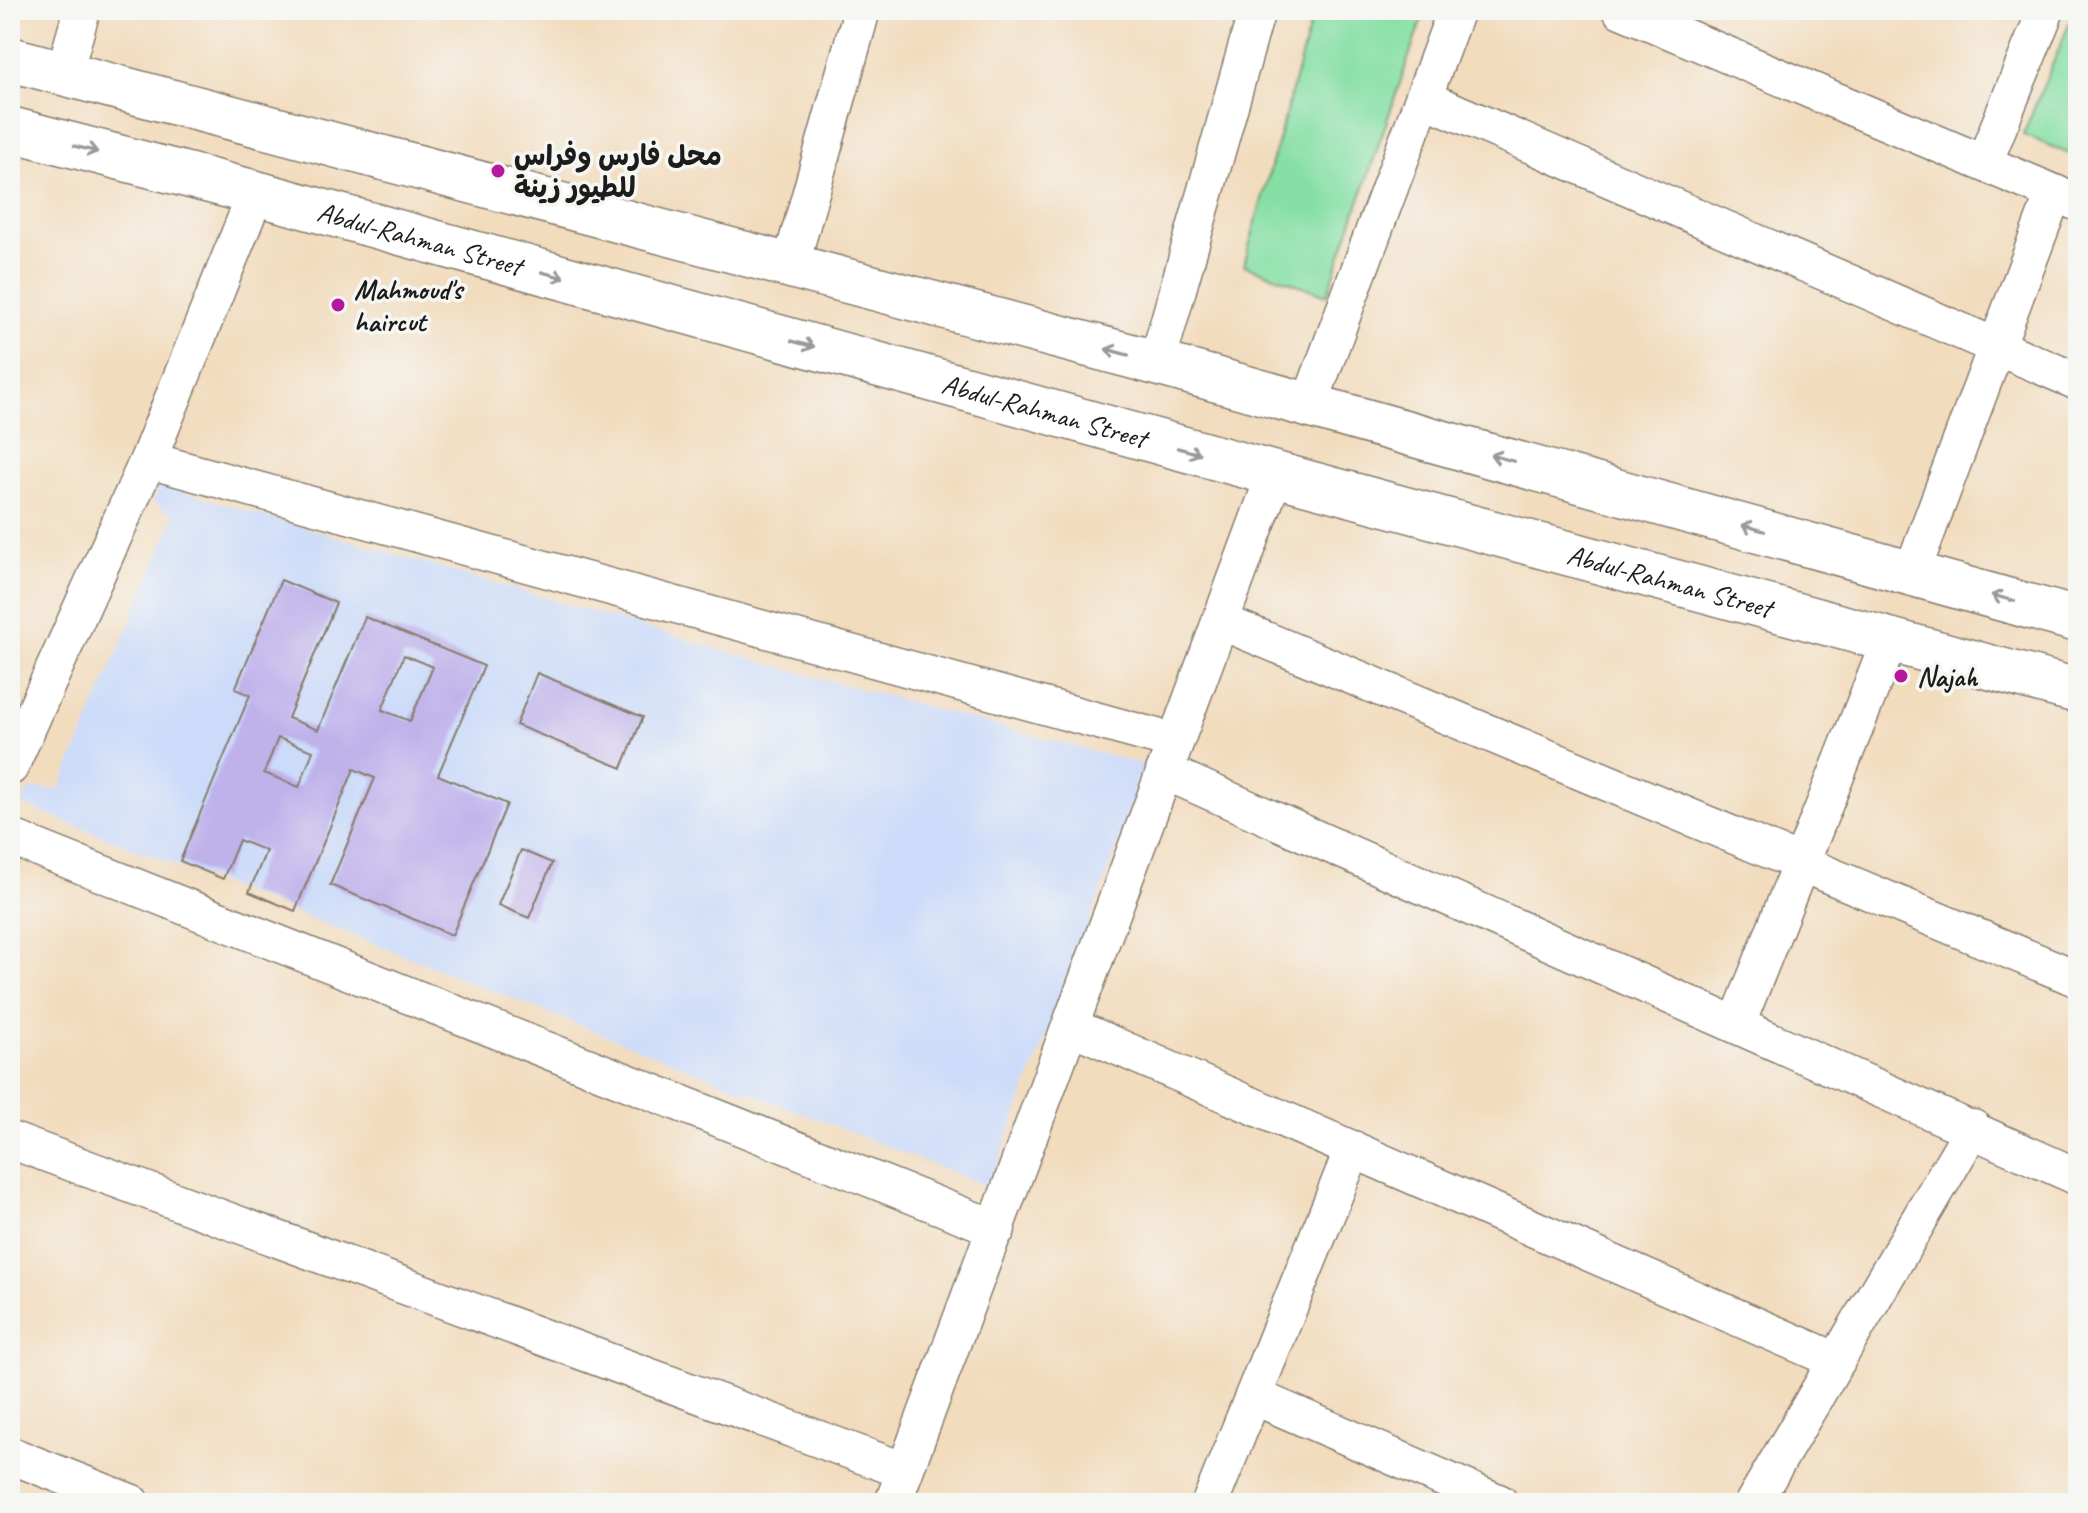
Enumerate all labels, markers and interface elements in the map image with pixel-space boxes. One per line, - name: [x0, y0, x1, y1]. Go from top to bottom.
- place label: محل فارس وفراس للطيور زينة: [514, 138, 722, 206]
- one-way arrow: [72, 142, 98, 157]
- marker: محل فارس وفراس للطيور زينة: [489, 162, 507, 180]
- street label: Abdul-Rahman Street: [314, 193, 529, 284]
- one-way arrow: [539, 268, 565, 283]
- place label: Mahmoud's haircut: [354, 272, 465, 339]
- marker: Mahmoud's haircut: [329, 296, 347, 314]
- one-way arrow: [790, 337, 816, 352]
- one-way arrow: [1104, 344, 1130, 359]
- street label: Abdul-Rahman Street: [938, 366, 1154, 456]
- one-way arrow: [1175, 444, 1201, 459]
- one-way arrow: [1490, 450, 1516, 465]
- one-way arrow: [1740, 520, 1766, 535]
- street label: Abdul-Rahman Street: [1564, 536, 1779, 626]
- one-way arrow: [1991, 590, 2016, 604]
- place label: Najah: [1917, 659, 1978, 694]
- marker: Najah: [1892, 667, 1910, 685]

